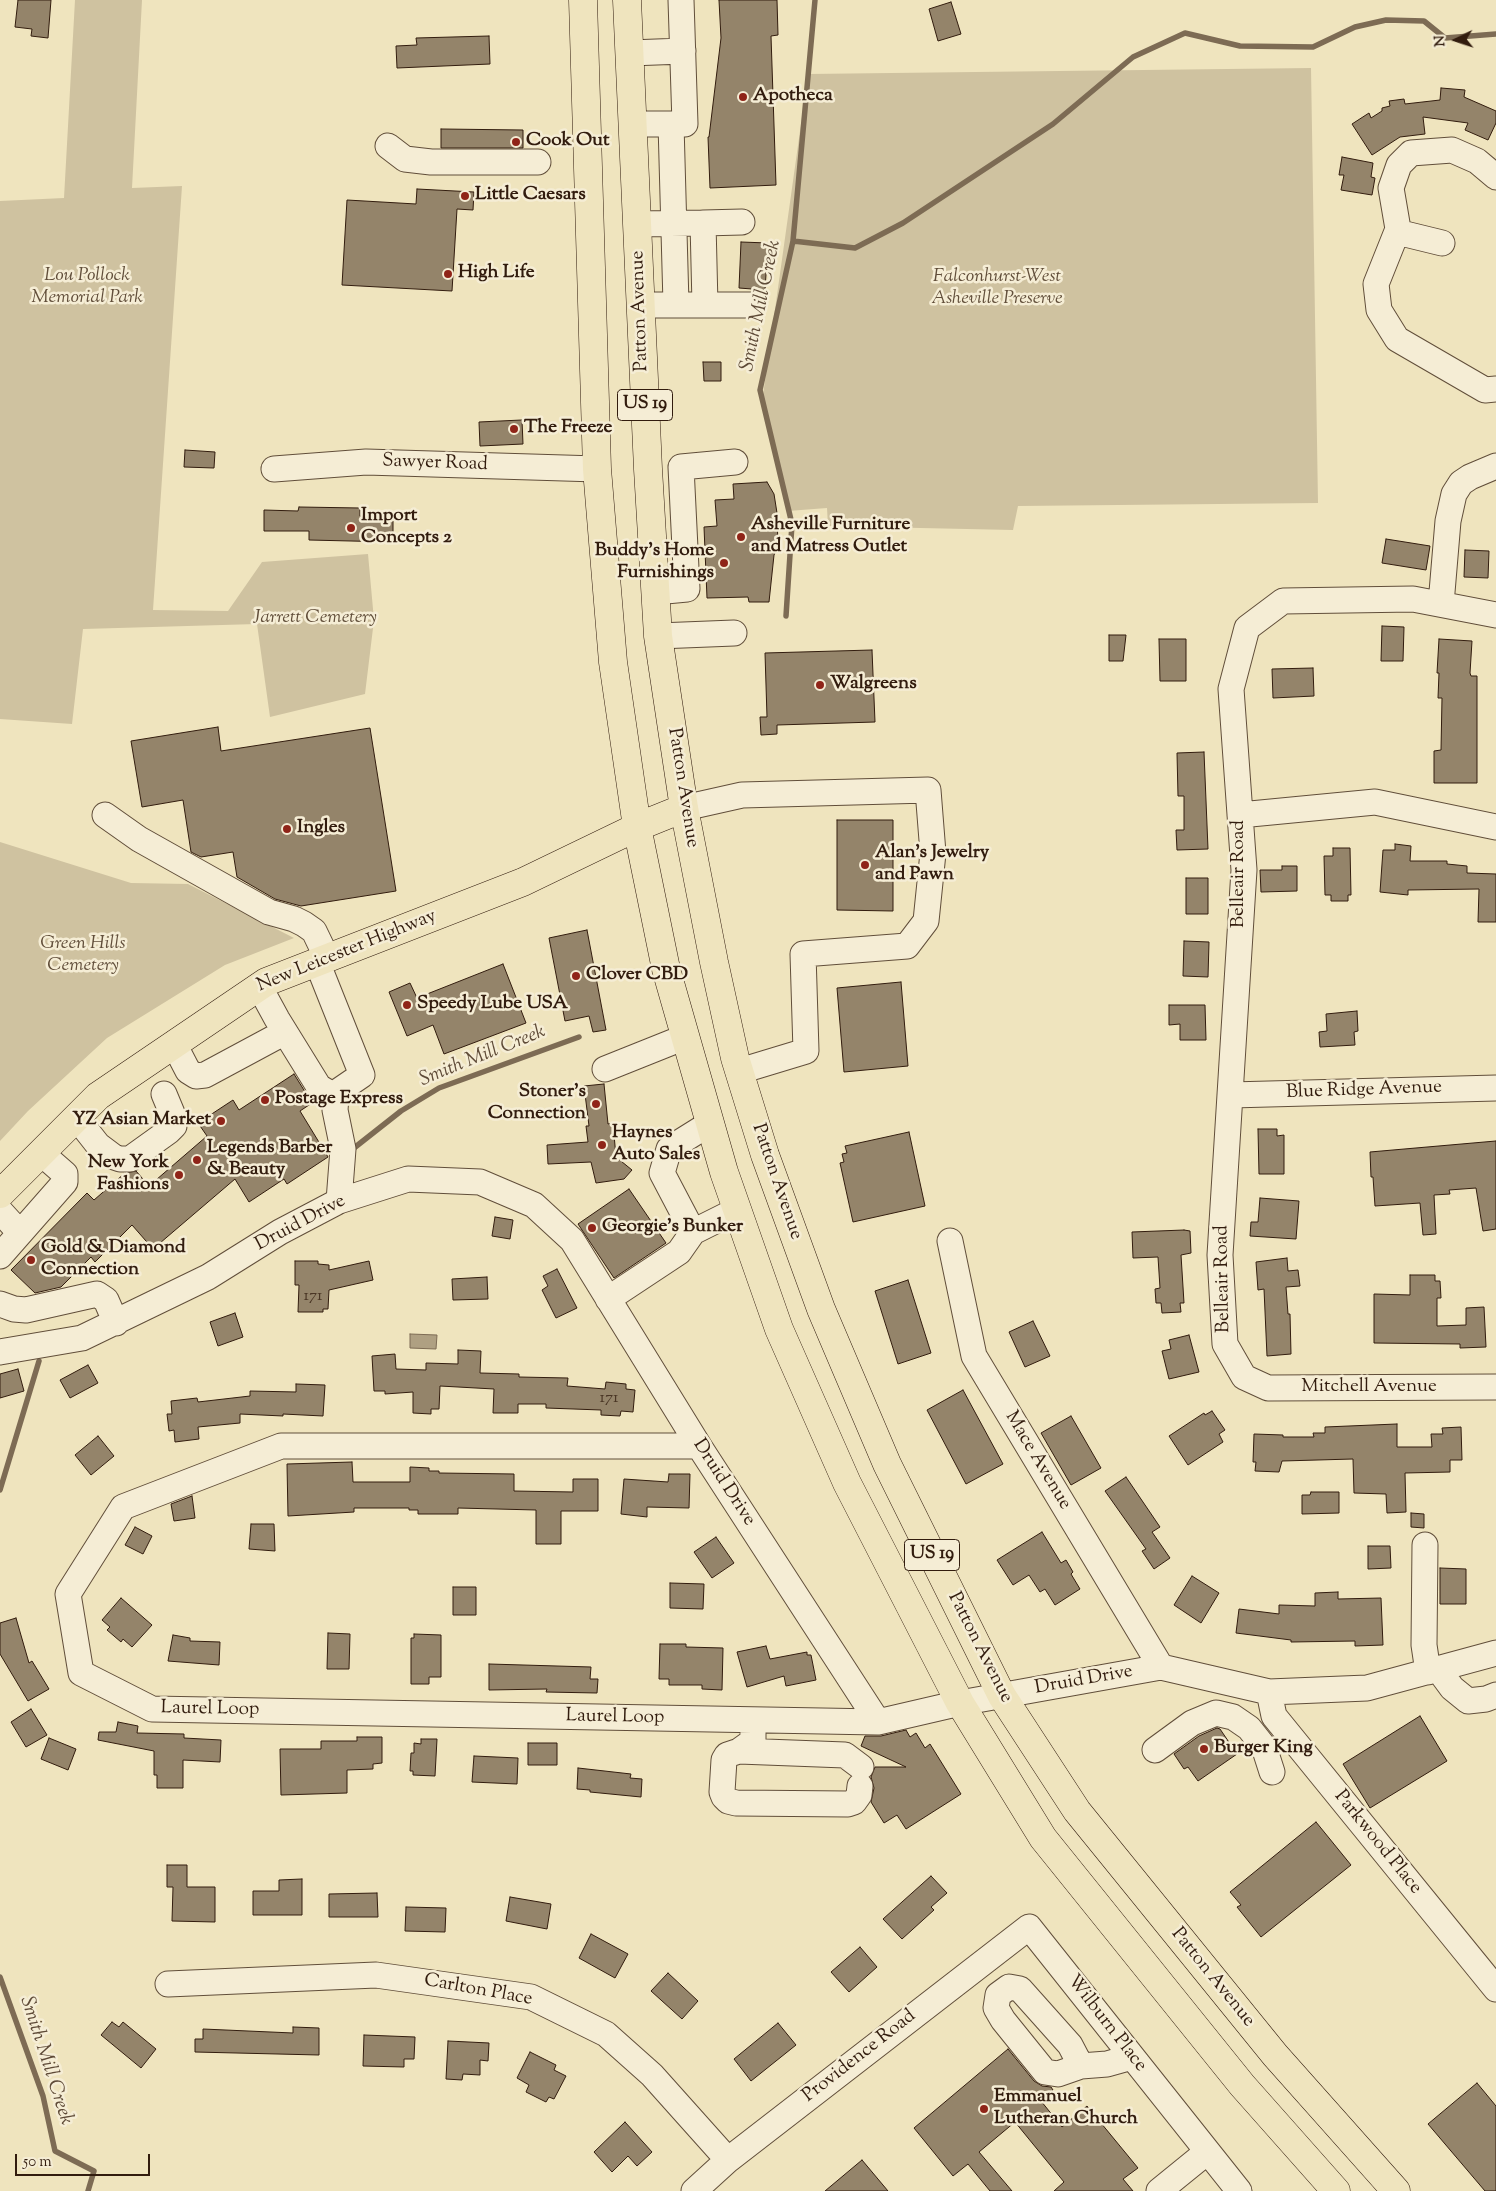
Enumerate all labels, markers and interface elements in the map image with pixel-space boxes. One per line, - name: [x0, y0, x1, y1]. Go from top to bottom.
- north arrow: [1431, 15, 1481, 65]
- text: N: [1431, 35, 1451, 47]
- place label: Apotheca: [753, 86, 833, 108]
- marker: Apotheca: [737, 91, 749, 103]
- place label: Cook Out: [526, 131, 610, 153]
- marker: Cook Out: [510, 136, 522, 148]
- place label: Little Caesars: [475, 185, 586, 207]
- marker: Little Caesars: [459, 190, 471, 202]
- water label: Smith Mill Creek: [736, 238, 788, 374]
- street label: Patton Avenue: [627, 250, 655, 372]
- place label: High Life: [458, 263, 535, 285]
- park label: Lou Pollock Memorial Park: [31, 266, 143, 310]
- park label: Falconhurst-West Asheville Preserve: [931, 267, 1063, 311]
- marker: High Life: [442, 268, 454, 280]
- road number: US 19: [618, 390, 672, 420]
- place label: The Freeze: [524, 418, 612, 440]
- marker: The Freeze: [508, 423, 520, 435]
- street label: Sawyer Road: [382, 451, 488, 477]
- place label: Import Concepts 2: [361, 506, 452, 550]
- place label: Asheville Furniture and Matress Outlet: [751, 515, 910, 559]
- marker: Import Concepts 2: [345, 522, 357, 534]
- marker: Asheville Furniture and Matress Outlet: [735, 531, 747, 543]
- place label: Buddy's Home Furnishings: [595, 541, 714, 585]
- marker: Buddy's Home Furnishings: [718, 557, 730, 569]
- park label: Jarrett Cemetery: [253, 608, 377, 630]
- place label: Walgreens: [830, 674, 917, 696]
- marker: Walgreens: [814, 679, 826, 691]
- street label: Patton Avenue: [661, 726, 703, 850]
- place label: Ingles: [297, 818, 345, 840]
- street label: Belleair Road: [1229, 820, 1251, 928]
- marker: Ingles: [281, 823, 293, 835]
- place label: Alan's Jewelry and Pawn: [875, 843, 989, 887]
- marker: Alan's Jewelry and Pawn: [859, 859, 871, 871]
- street label: New Leicester Highway: [254, 906, 440, 998]
- park label: Green Hills Cemetery: [40, 934, 126, 978]
- place label: Clover CBD: [586, 965, 688, 987]
- marker: Clover CBD: [570, 970, 582, 982]
- place label: Speedy Lube USA: [417, 994, 568, 1016]
- marker: Speedy Lube USA: [401, 999, 413, 1011]
- water label: Smith Mill Creek: [417, 1021, 549, 1093]
- street label: Blue Ridge Avenue: [1286, 1077, 1442, 1105]
- place label: Stoner's Connection: [488, 1082, 586, 1126]
- place label: Postage Express: [275, 1089, 403, 1111]
- marker: Postage Express: [259, 1094, 271, 1106]
- marker: Stoner's Connection: [590, 1098, 602, 1110]
- place label: YZ Asian Market: [72, 1110, 211, 1132]
- marker: YZ Asian Market: [215, 1115, 227, 1127]
- street label: Patton Avenue: [745, 1121, 807, 1243]
- place label: Haynes Auto Sales: [612, 1123, 700, 1167]
- place label: Legends Barber & Beauty: [207, 1138, 332, 1182]
- marker: Haynes Auto Sales: [596, 1139, 608, 1151]
- place label: New York Fashions: [88, 1153, 169, 1197]
- marker: Legends Barber & Beauty: [191, 1154, 203, 1166]
- marker: New York Fashions: [173, 1169, 185, 1181]
- street label: Druid Drive: [252, 1191, 350, 1257]
- place label: Georgie's Bunker: [602, 1217, 743, 1239]
- marker: Georgie's Bunker: [586, 1222, 598, 1234]
- street label: Belleair Road: [1212, 1225, 1236, 1333]
- place label: Gold & Diamond Connection: [41, 1238, 186, 1282]
- marker: Gold & Diamond Connection: [25, 1254, 37, 1266]
- house number: 171: [304, 1287, 322, 1307]
- street label: Mitchell Avenue: [1301, 1377, 1437, 1399]
- house number: 171: [600, 1389, 618, 1409]
- street label: Mace Avenue: [999, 1408, 1075, 1514]
- street label: Druid Drive: [687, 1435, 759, 1531]
- road number: US 19: [904, 1540, 960, 1570]
- street label: Patton Avenue: [941, 1589, 1017, 1707]
- street label: Druid Drive: [1033, 1661, 1135, 1701]
- street label: Laurel Loop: [160, 1698, 260, 1722]
- street label: Laurel Loop: [565, 1706, 665, 1730]
- place label: Burger King: [1214, 1738, 1313, 1760]
- marker: Burger King: [1198, 1743, 1210, 1755]
- street label: Parkwood Place: [1328, 1786, 1426, 1900]
- street label: Patton Avenue: [1165, 1924, 1259, 2032]
- street label: Carlton Place: [422, 1970, 534, 2012]
- street label: Wilburn Place: [1061, 1971, 1151, 2077]
- water label: Smith Mill Creek: [13, 1994, 77, 2128]
- street label: Providence Road: [799, 2006, 921, 2108]
- place label: Emmanuel Lutheran Church: [994, 2087, 1138, 2131]
- marker: Emmanuel Lutheran Church: [978, 2103, 990, 2115]
- scale bar: [18, 2144, 152, 2176]
- text: 50 m: [23, 2152, 52, 2173]

